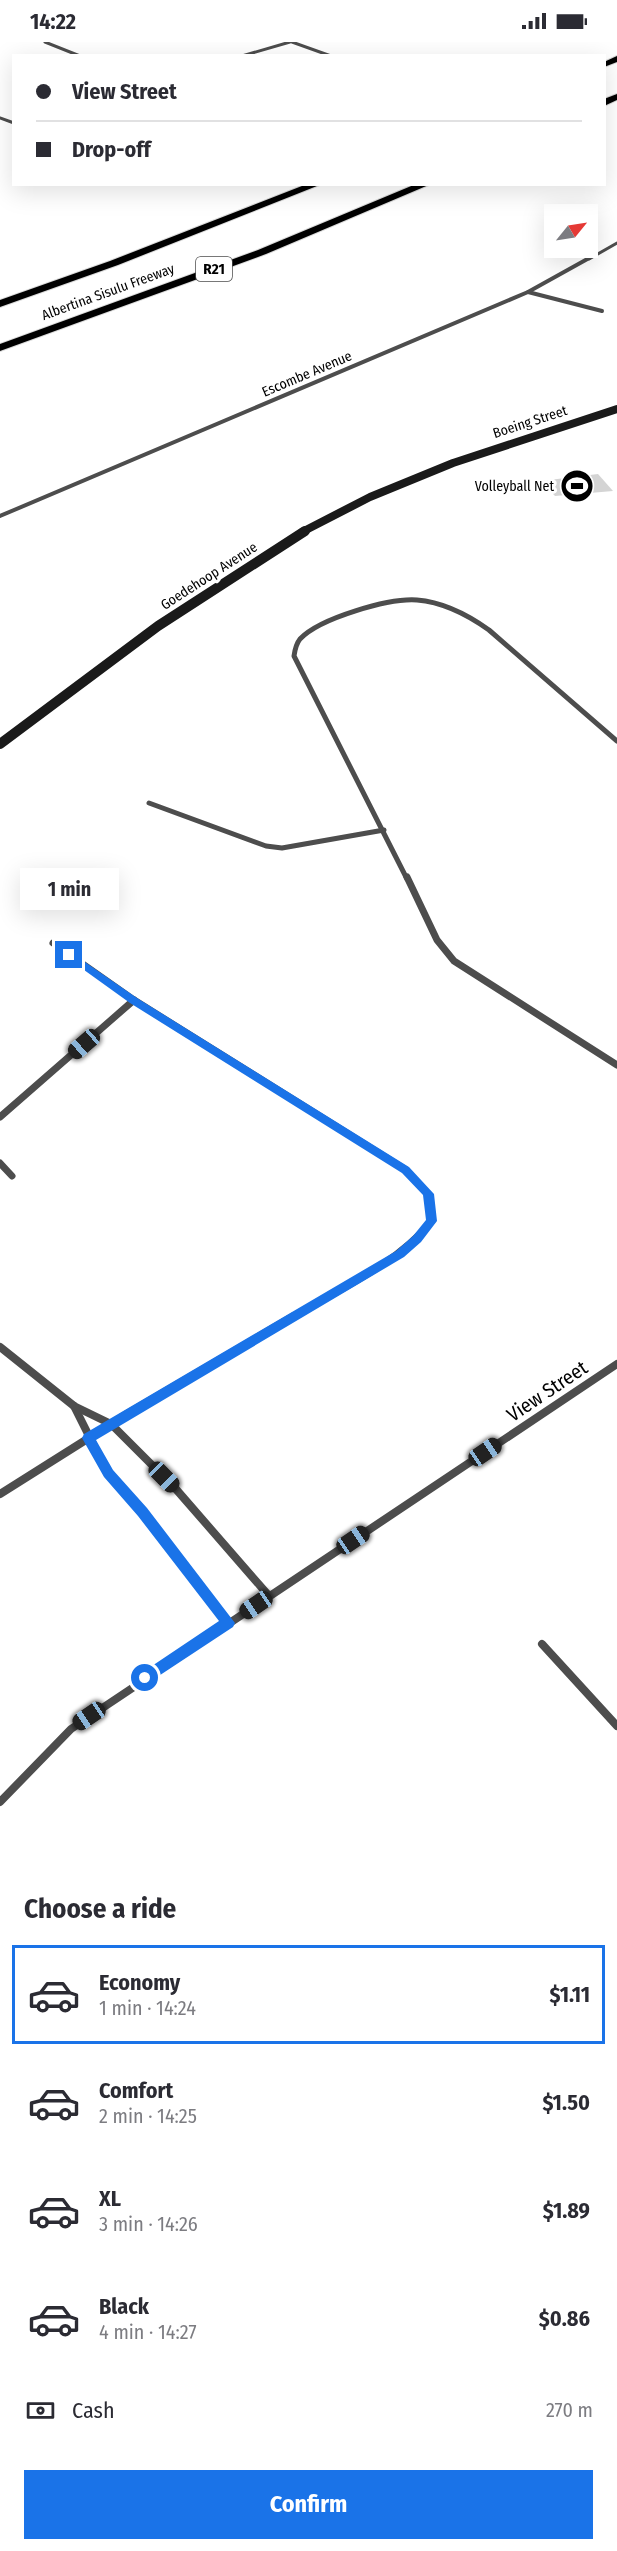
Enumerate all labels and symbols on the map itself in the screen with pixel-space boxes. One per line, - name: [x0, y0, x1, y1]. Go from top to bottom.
- north arrow: [544, 204, 598, 258]
- road number: R21: [196, 257, 232, 281]
- street label: Albertina Sisulu Freeway: [39, 260, 177, 324]
- street label: Escombe Avenue: [259, 347, 355, 401]
- street label: Boeing Street: [491, 402, 570, 442]
- sports icon: Volleyball Net: [559, 468, 595, 504]
- place label: Volleyball Net: [475, 478, 554, 495]
- street label: Goedehoop Avenue: [158, 538, 261, 614]
- callout: 1 min: [20, 868, 118, 910]
- route end: [55, 941, 82, 968]
- car: [65, 1025, 103, 1063]
- street label: View Street: [502, 1355, 592, 1427]
- car: [465, 1434, 505, 1470]
- car: [145, 1458, 183, 1496]
- car: [333, 1522, 373, 1558]
- car: [236, 1587, 276, 1623]
- route start: [131, 1664, 158, 1691]
- car: [69, 1698, 109, 1734]

